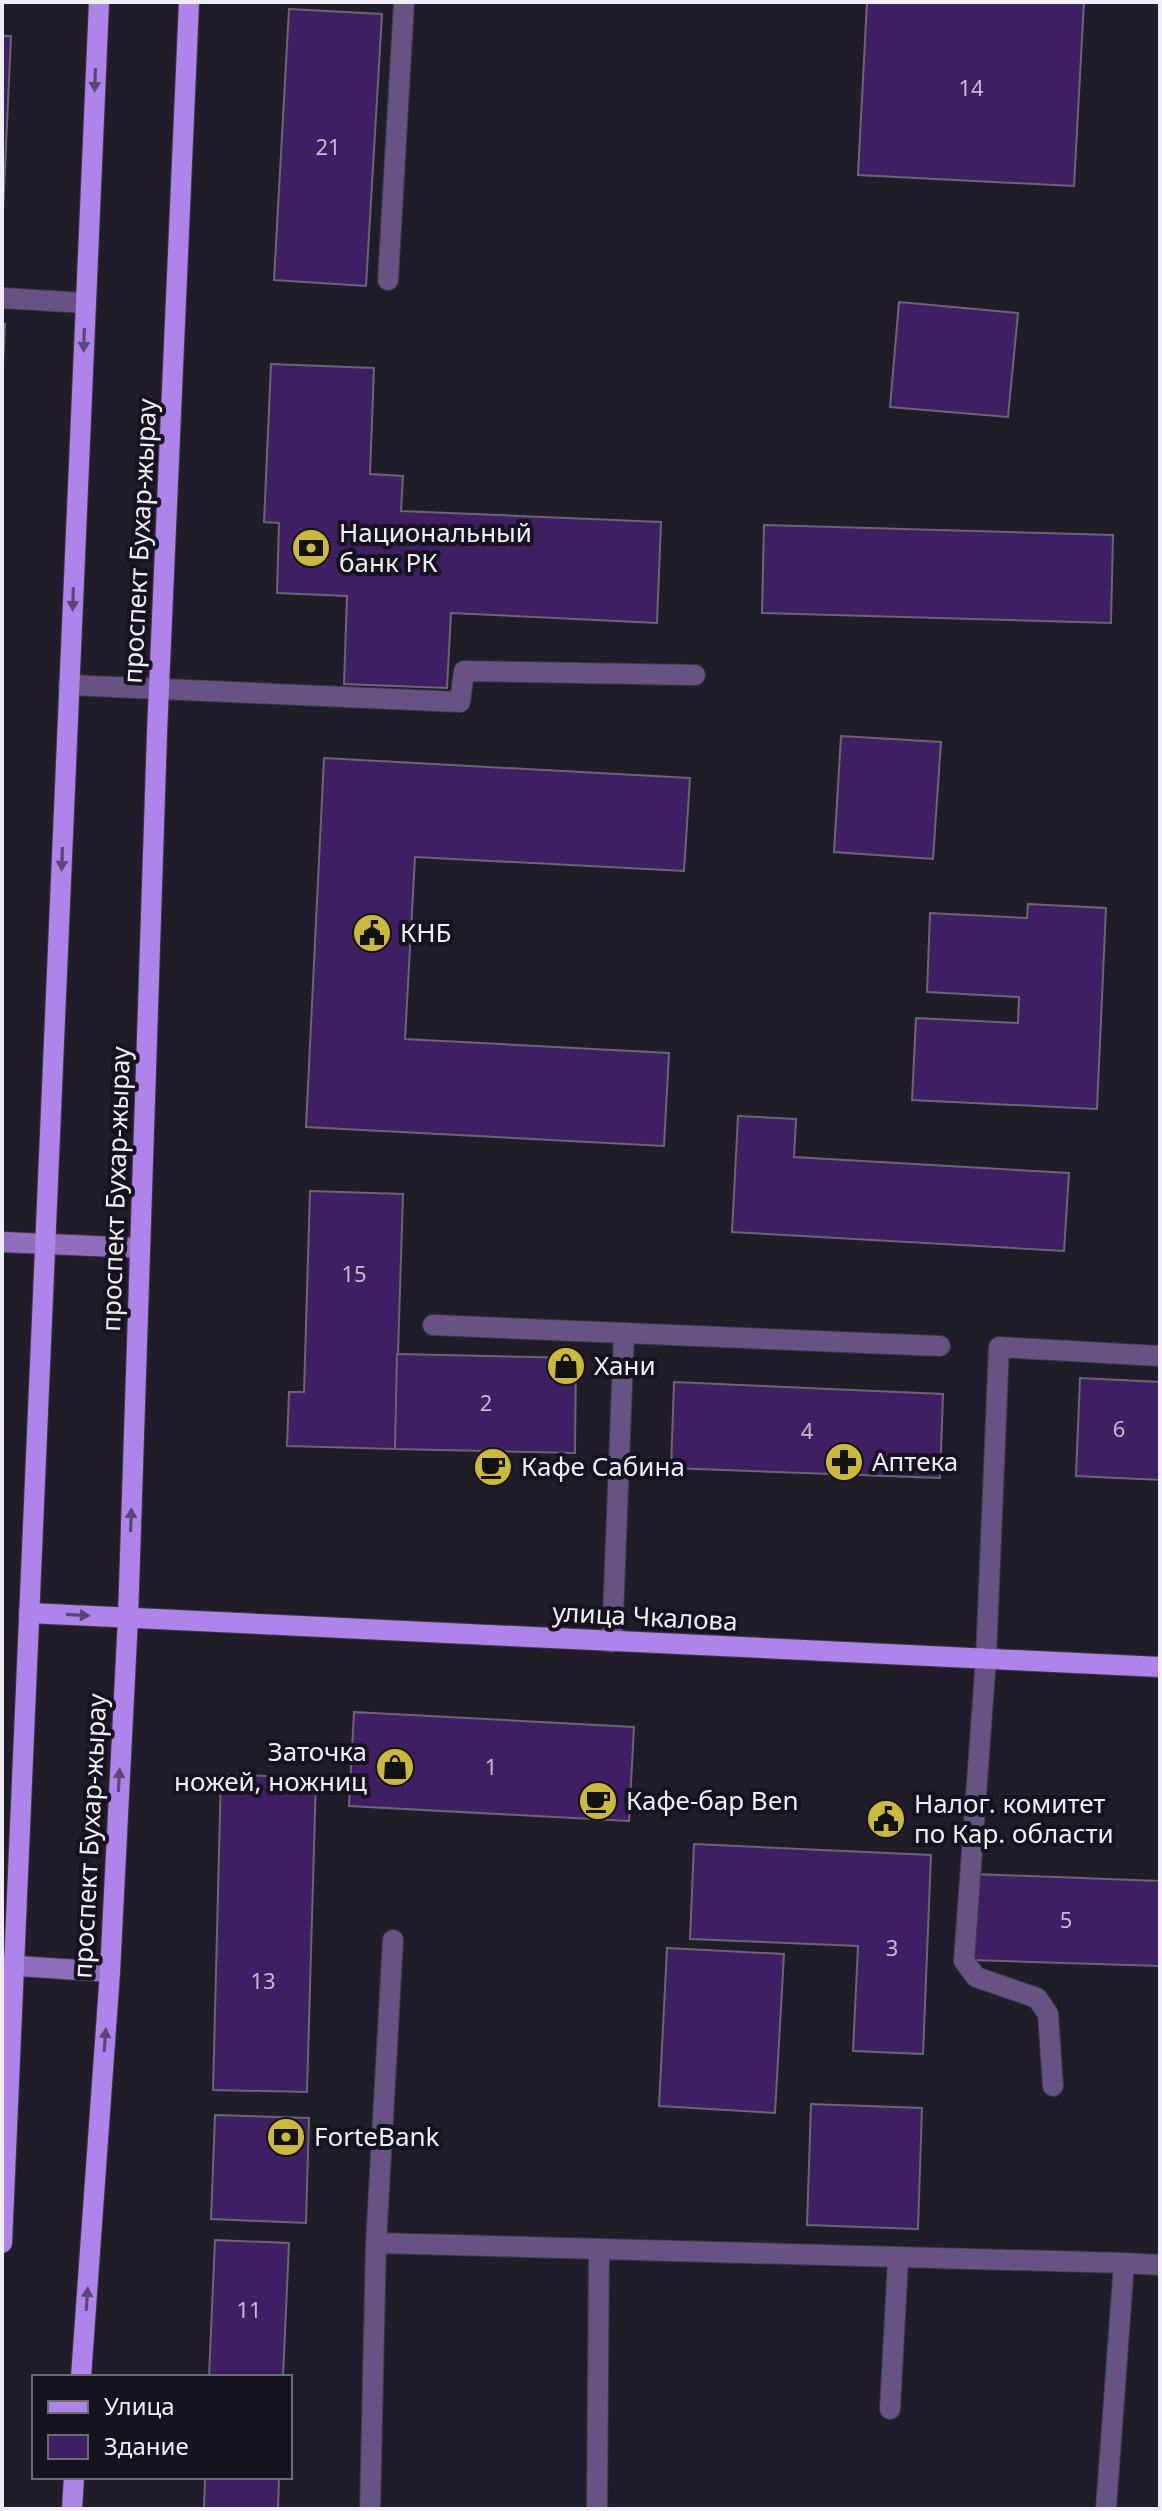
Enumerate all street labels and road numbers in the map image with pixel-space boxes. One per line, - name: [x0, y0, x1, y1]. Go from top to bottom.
- street label: проспект Бухар-жырау: [114, 397, 164, 684]
- street label: проспект Бухар-жырау: [92, 1045, 138, 1332]
- street label: улица Чкалова: [551, 1593, 739, 1639]
- street label: проспект Бухар-жырау: [64, 1692, 114, 1979]

